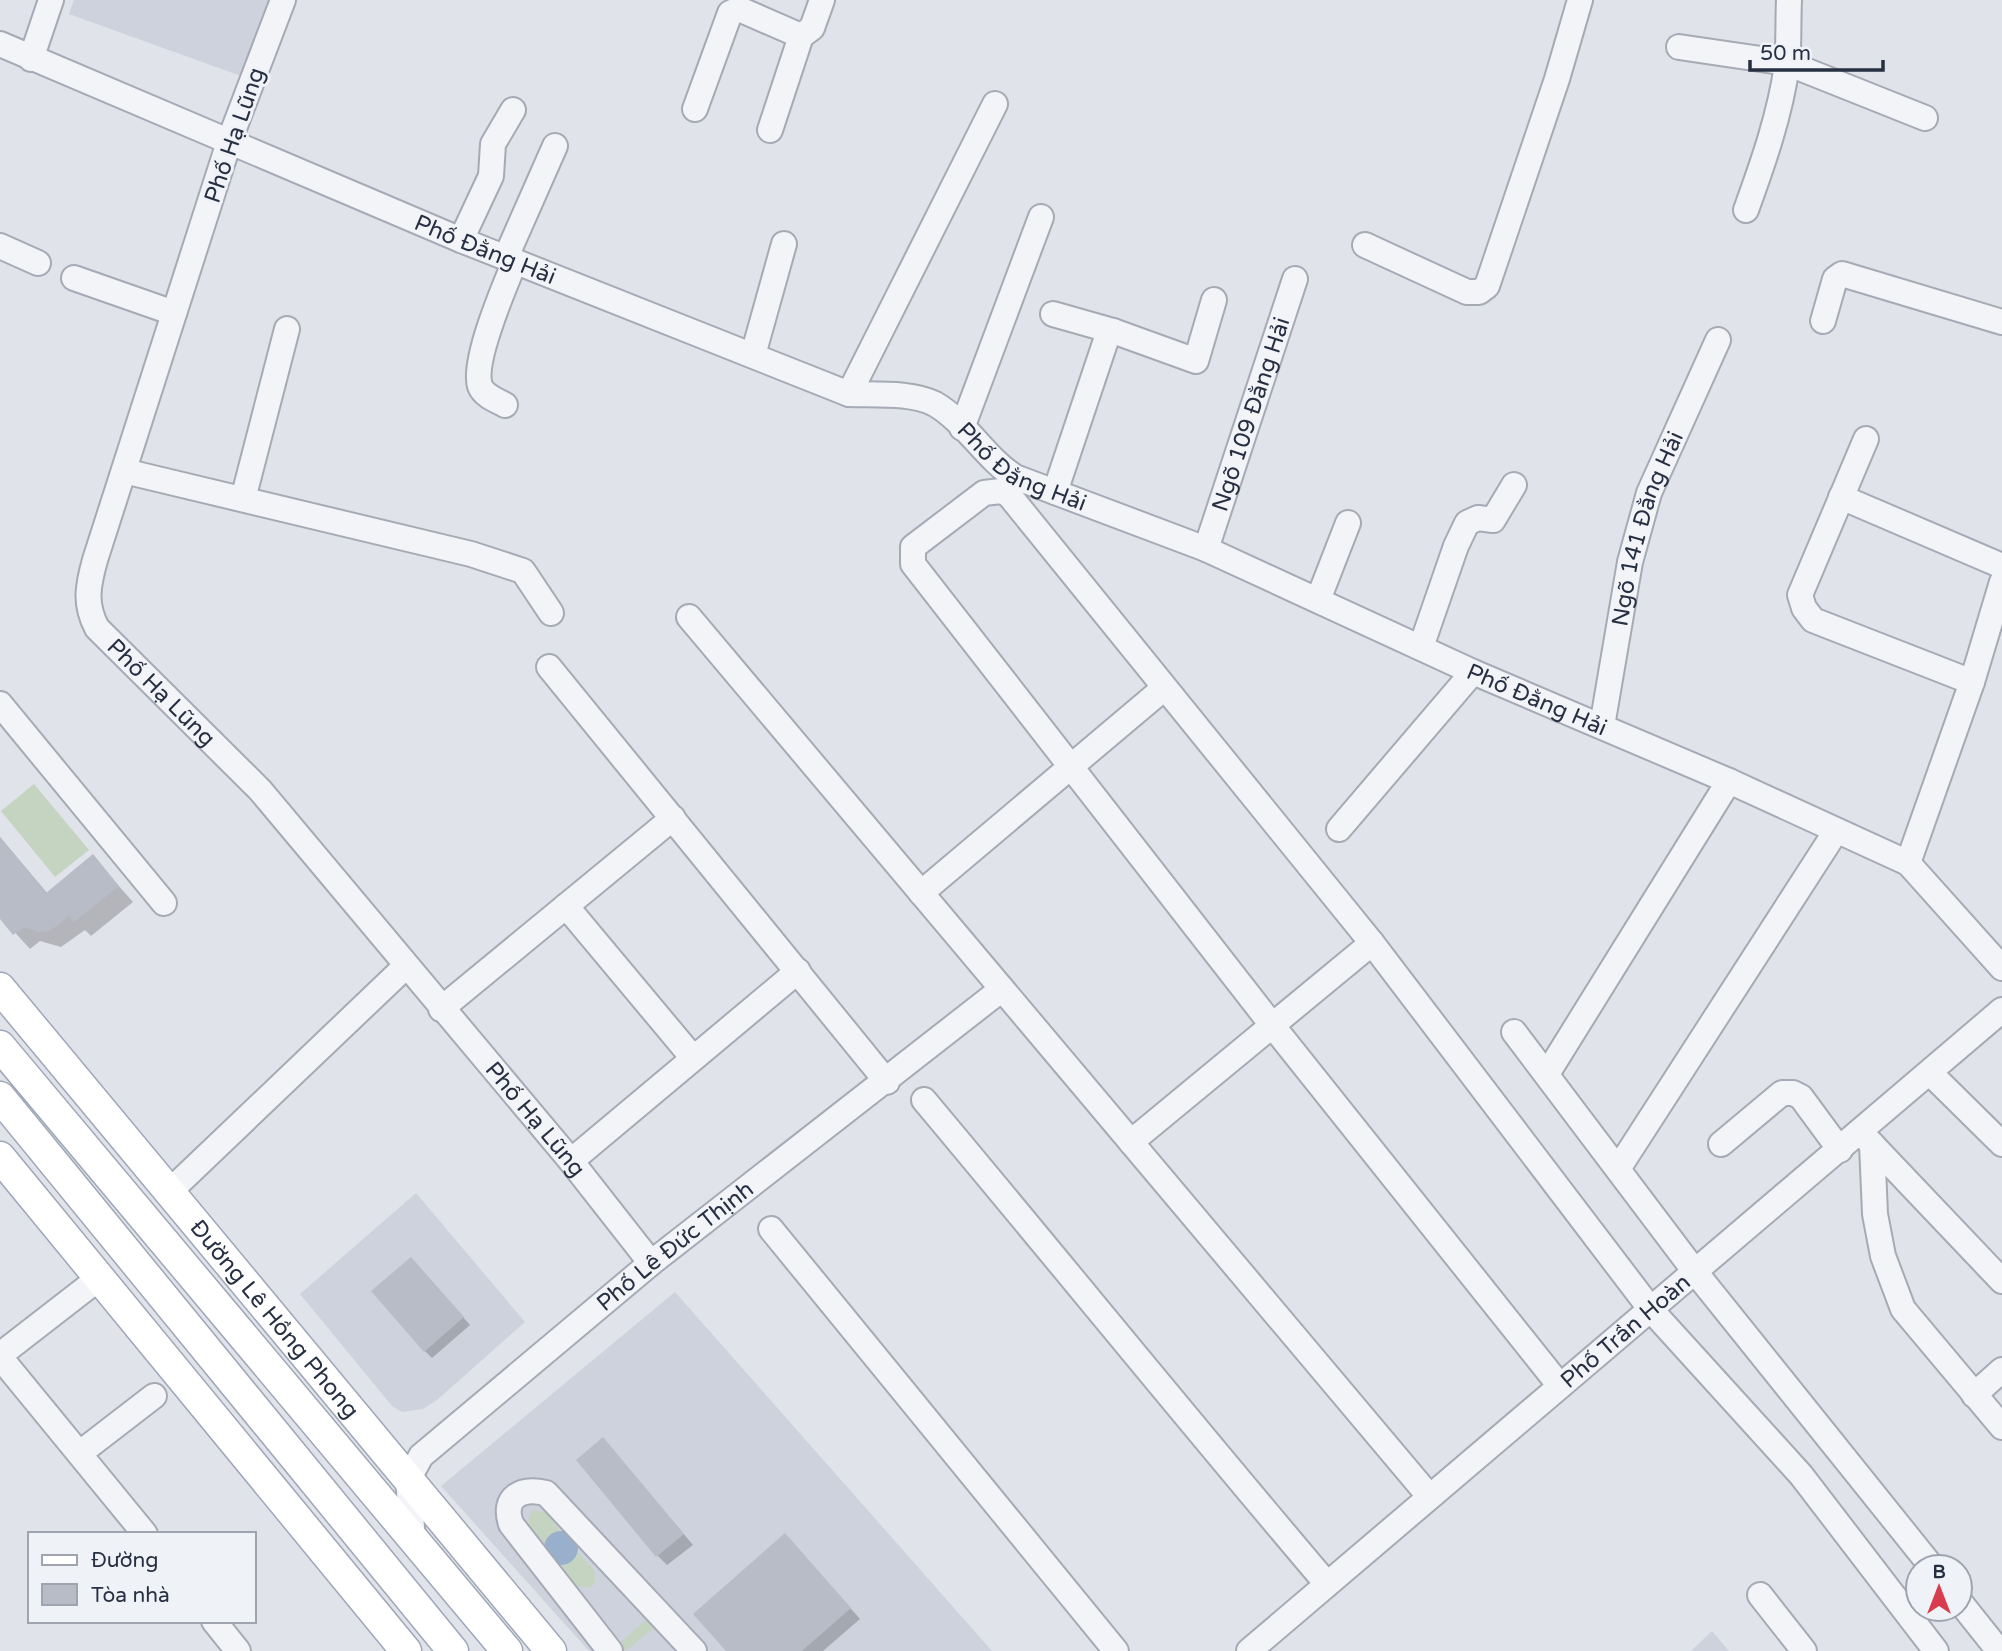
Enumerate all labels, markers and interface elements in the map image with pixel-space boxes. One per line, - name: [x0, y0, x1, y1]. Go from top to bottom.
- scale bar: [1750, 28, 1883, 72]
- text: 50 m: [1760, 41, 1811, 66]
- street label: Phố Hạ Lũng: [199, 64, 271, 207]
- street label: Phố Đằng Hải: [410, 209, 560, 291]
- street label: Ngõ 109 Đằng Hải: [1206, 314, 1296, 515]
- street label: Phố Đằng Hải: [951, 416, 1090, 518]
- street label: Ngõ 141 Đằng Hải: [1606, 427, 1690, 628]
- street label: Phố Hạ Lũng: [101, 633, 221, 753]
- street label: Phố Đằng Hải: [1462, 658, 1611, 742]
- street label: Phố Hạ Lũng: [479, 1056, 591, 1183]
- street label: Phố Lê Đức Thịnh: [591, 1175, 759, 1318]
- street label: Đường Lê Hồng Phong: [184, 1214, 365, 1424]
- street label: Phố Trần Hoàn: [1555, 1268, 1696, 1395]
- legend: [28, 1532, 256, 1623]
- text: Đường: [91, 1548, 159, 1573]
- north arrow: [1904, 1553, 1974, 1623]
- text: B: [1932, 1561, 1946, 1583]
- text: Tòa nhà: [91, 1583, 170, 1608]

